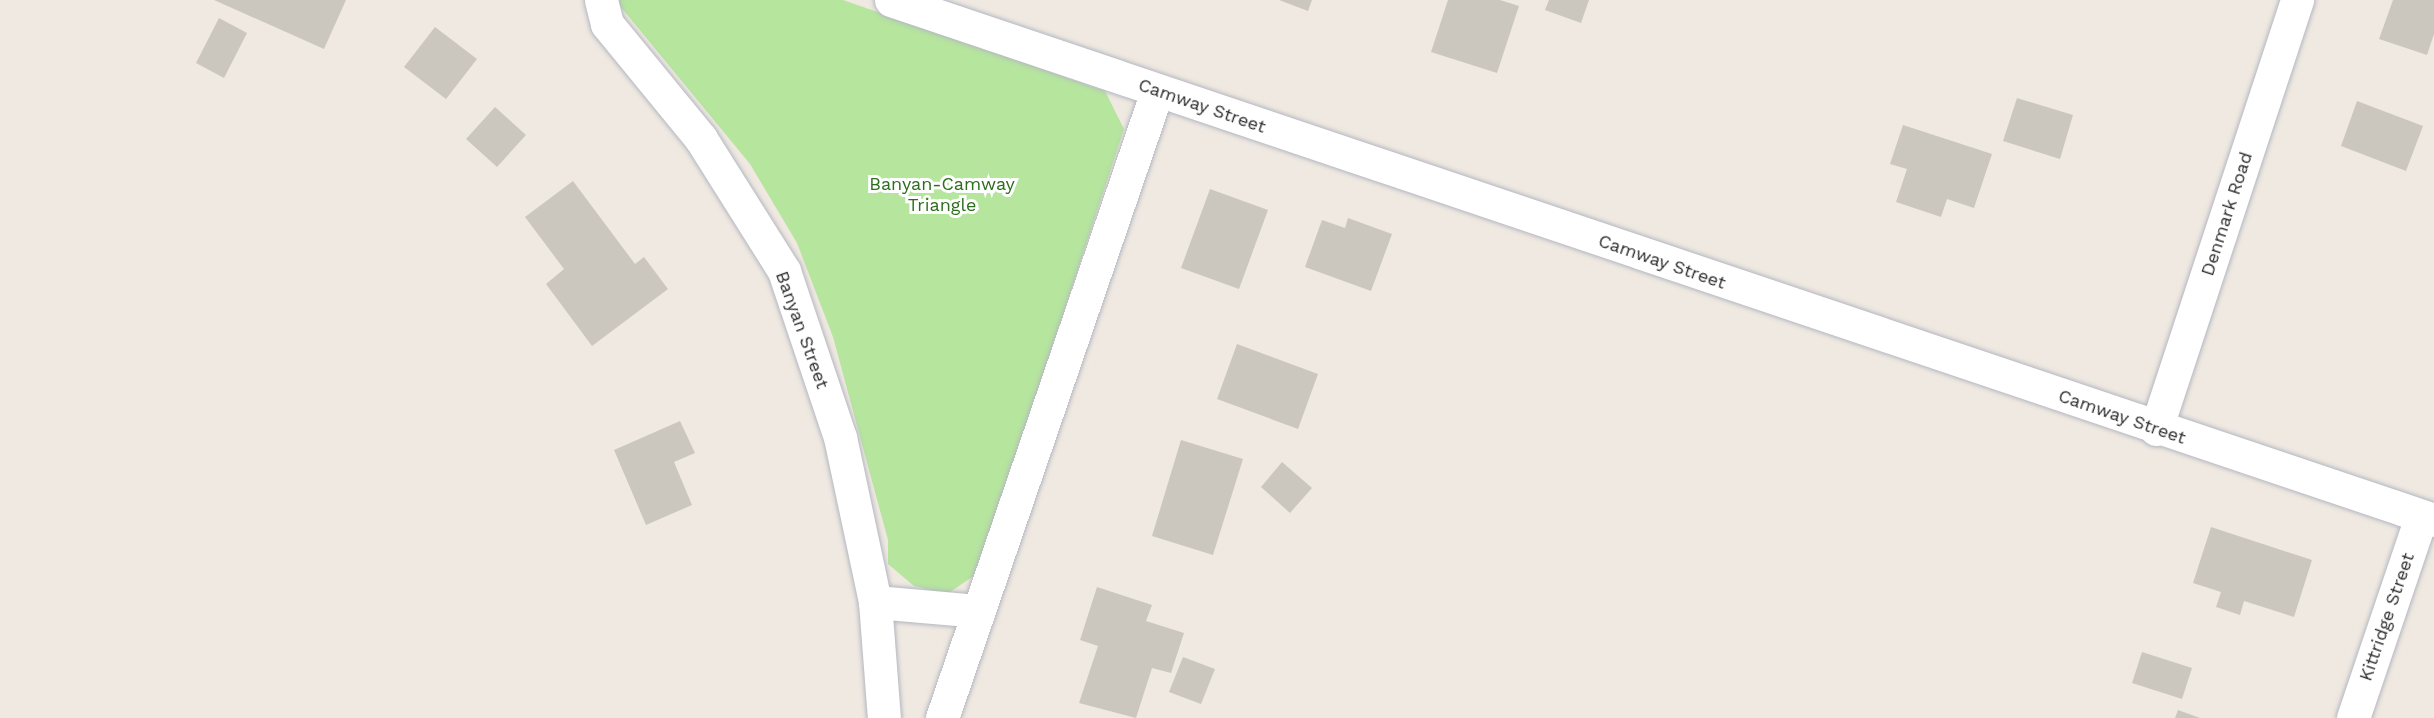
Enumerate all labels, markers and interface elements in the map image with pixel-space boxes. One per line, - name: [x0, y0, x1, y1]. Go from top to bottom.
- street label: Camway Street: [1135, 74, 1269, 138]
- street label: Denmark Road: [2197, 149, 2257, 279]
- park label: Banyan-Camway Triangle: [869, 174, 1015, 216]
- street label: Camway Street: [1595, 230, 1729, 294]
- street label: Banyan Street: [771, 268, 833, 392]
- street label: Camway Street: [2055, 385, 2189, 449]
- street label: Kittridge Street: [2355, 550, 2419, 684]

